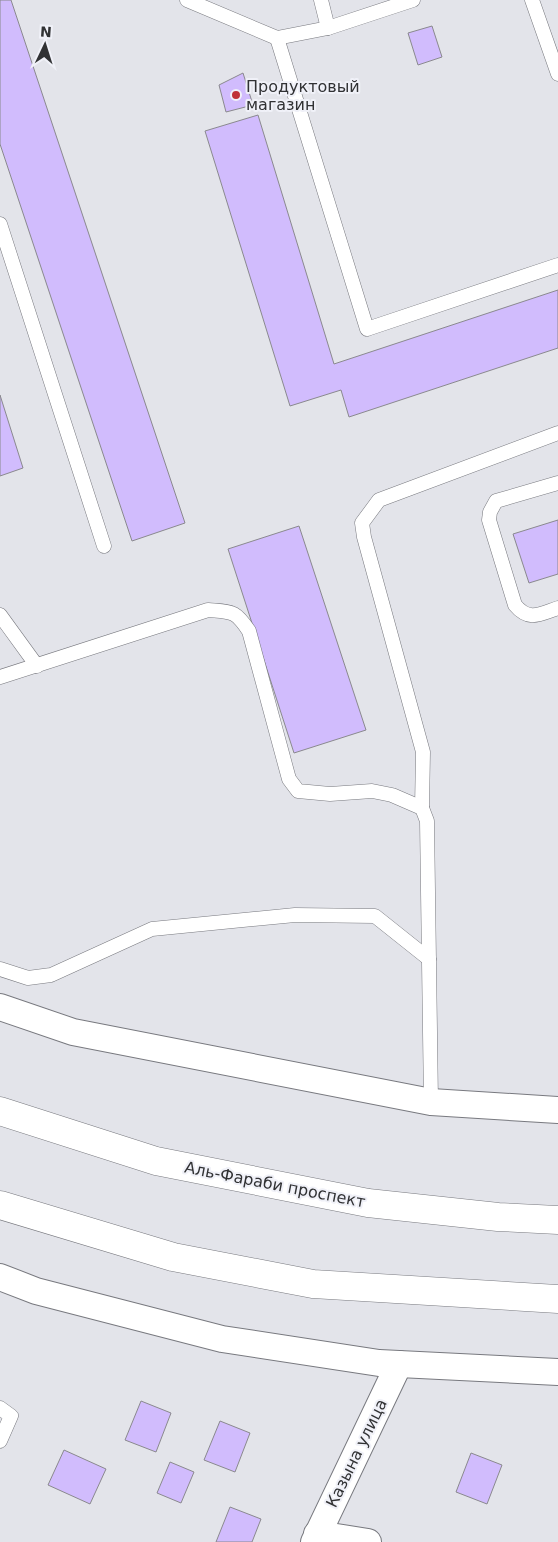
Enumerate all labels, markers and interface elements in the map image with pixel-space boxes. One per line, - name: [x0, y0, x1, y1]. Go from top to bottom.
- north arrow: [20, 20, 70, 70]
- text: N: [40, 24, 52, 40]
- place label: Продуктовый магазин: [246, 77, 360, 114]
- marker: Продуктовый магазин: [230, 89, 242, 101]
- street label: Аль-Фараби проспект: [183, 1158, 367, 1211]
- street label: Казына улица: [322, 1396, 391, 1511]

